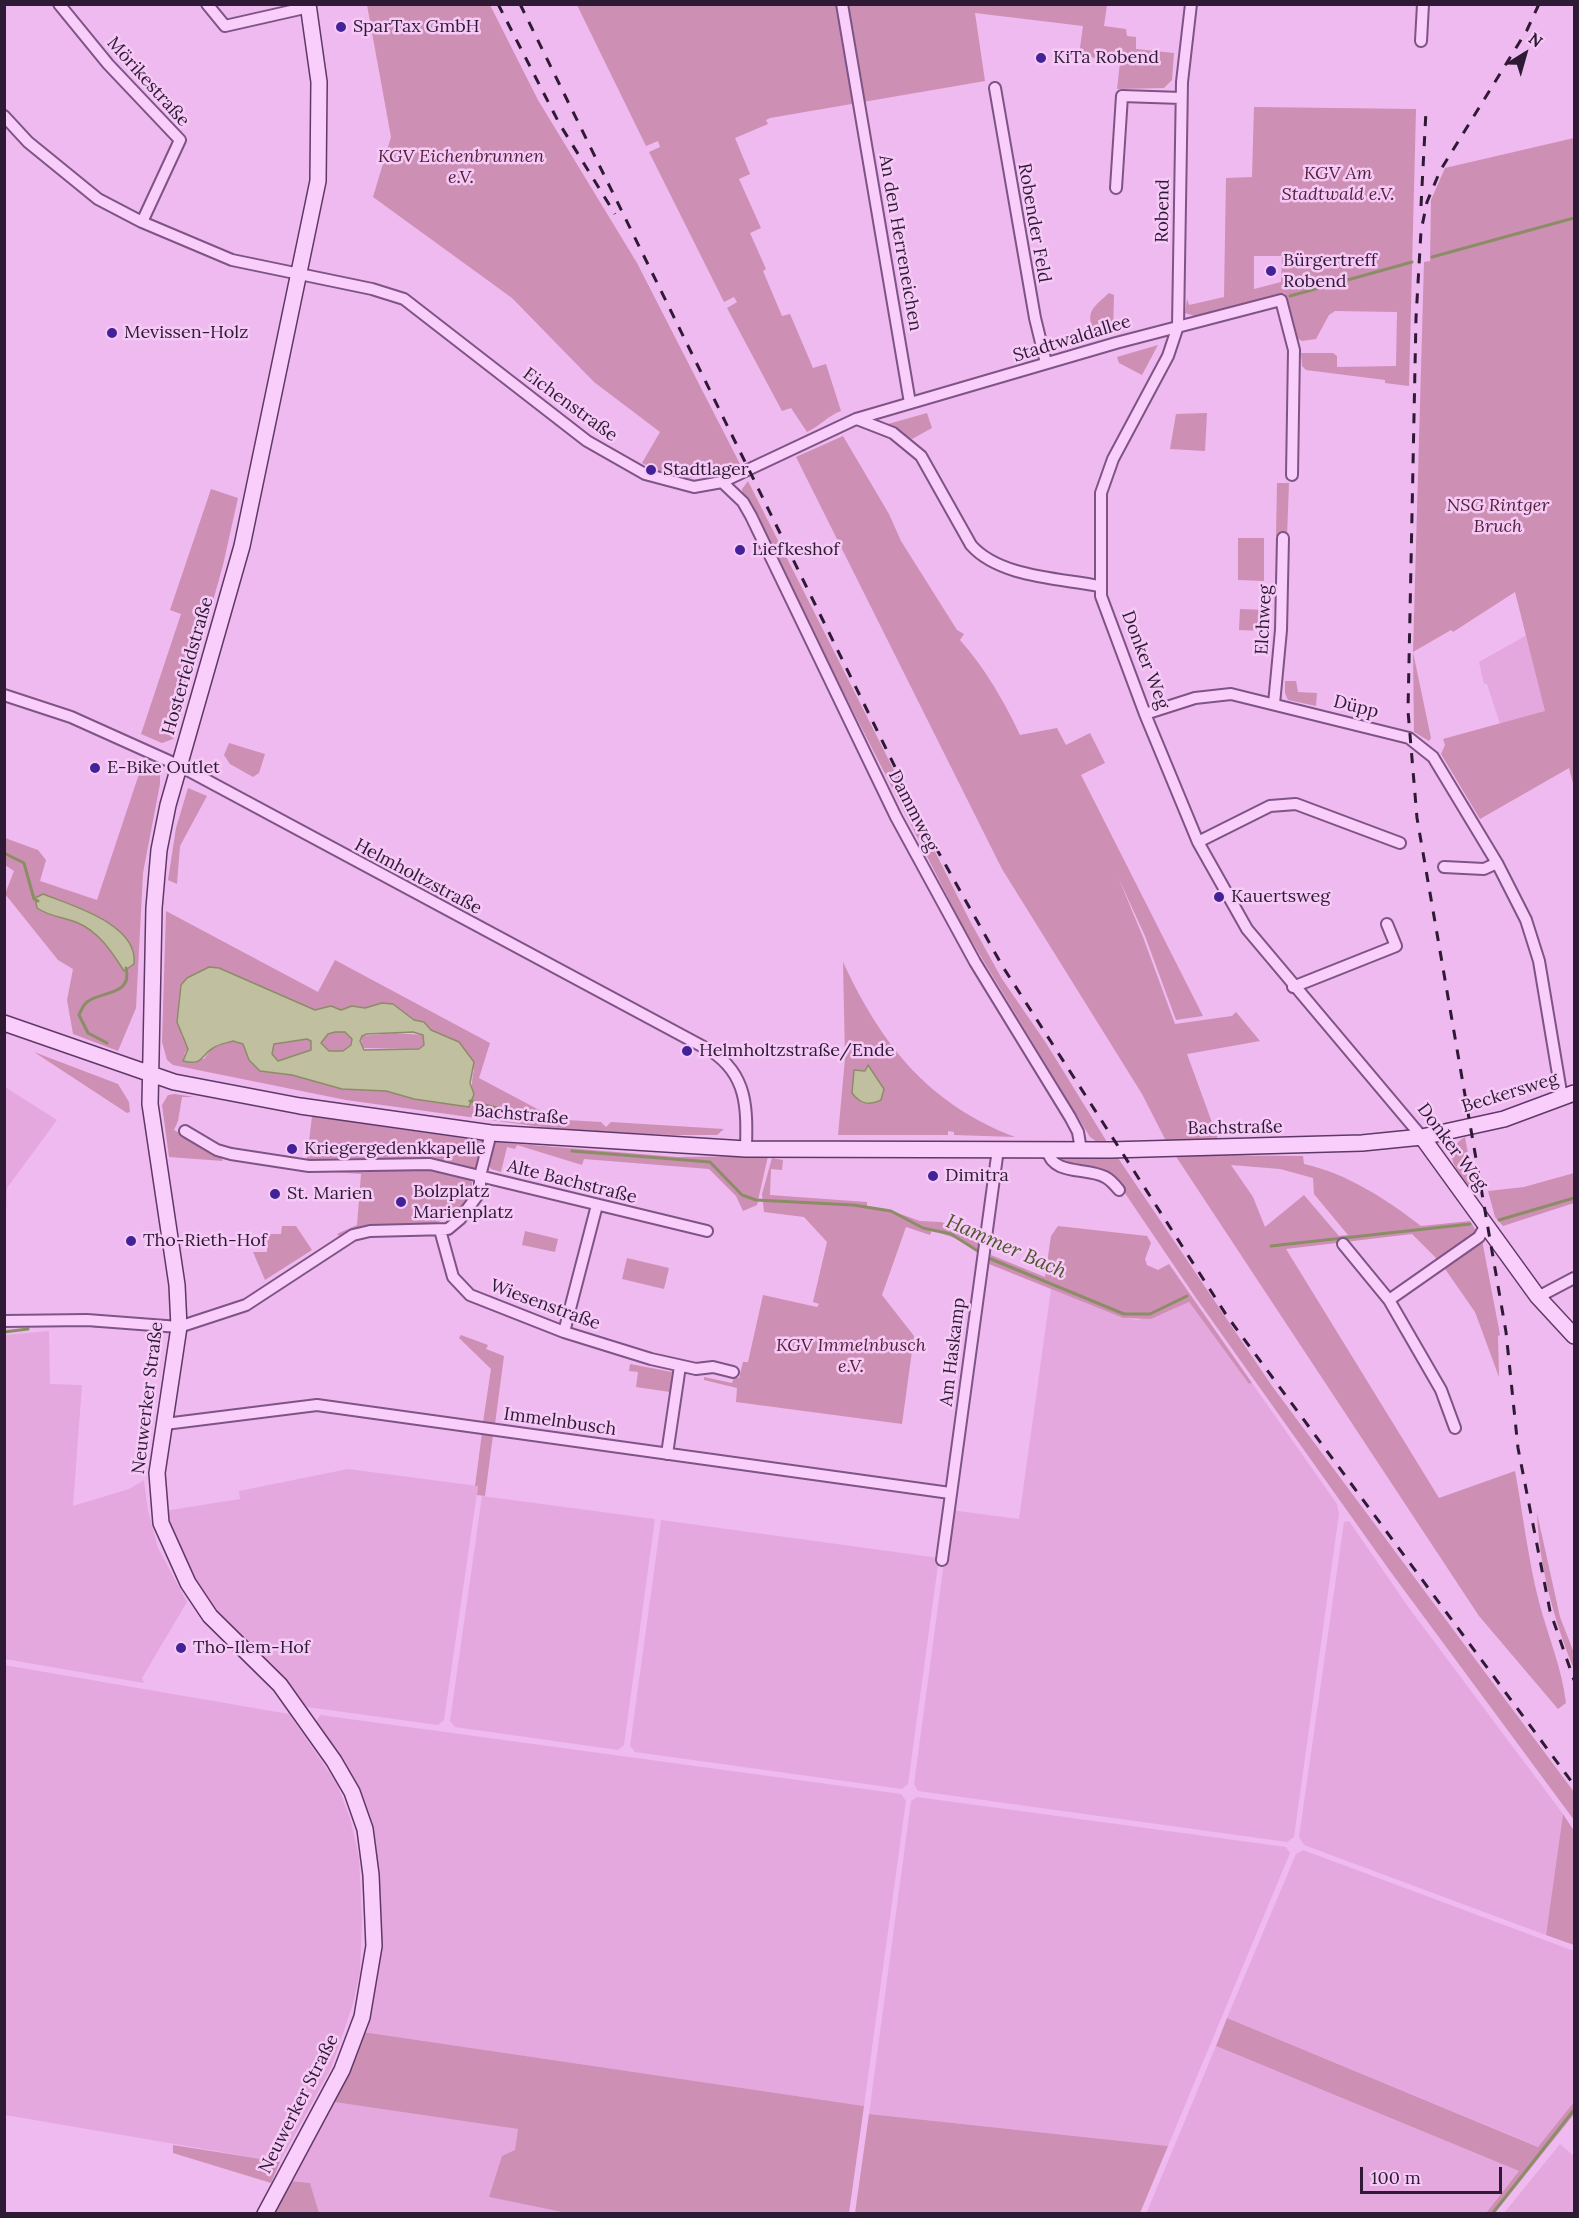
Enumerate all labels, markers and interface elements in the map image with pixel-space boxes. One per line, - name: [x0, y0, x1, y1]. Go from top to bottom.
- place label: SparTax GmbH: [353, 16, 479, 38]
- marker: SparTax GmbH: [334, 20, 348, 34]
- north arrow: [1495, 24, 1555, 84]
- text: N: [1525, 28, 1547, 51]
- street label: Mörikestraße: [102, 33, 194, 131]
- place label: KiTa Robend: [1053, 47, 1159, 69]
- marker: KiTa Robend: [1034, 51, 1048, 65]
- park label: KGV Eichenbrunnen e.V.: [378, 146, 544, 188]
- street label: An den Herreneichen: [874, 153, 926, 333]
- street label: Robender Feld: [1013, 162, 1055, 284]
- park label: KGV Am Stadtwald e.V.: [1281, 163, 1395, 206]
- street label: Robend: [1152, 179, 1174, 243]
- place label: Bürgertreff Robend: [1283, 250, 1377, 292]
- marker: Bürgertreff Robend: [1264, 264, 1278, 278]
- street label: Stadtwaldallee: [1010, 311, 1134, 367]
- place label: Mevissen-Holz: [124, 322, 248, 344]
- marker: Mevissen-Holz: [105, 326, 119, 340]
- street label: Eichenstraße: [519, 363, 621, 447]
- place label: Stadtlager: [663, 459, 749, 481]
- marker: Stadtlager: [644, 463, 658, 477]
- park label: NSG Rintger Bruch: [1447, 495, 1549, 538]
- place label: Liefkeshof: [752, 539, 839, 561]
- marker: Liefkeshof: [733, 543, 747, 557]
- street label: Elchweg: [1251, 584, 1277, 656]
- street label: Hosterfeldstraße: [158, 594, 218, 738]
- street label: Donker Weg: [1116, 608, 1174, 712]
- street label: Düpp: [1331, 691, 1381, 723]
- place label: E-Bike Outlet: [107, 757, 220, 779]
- marker: E-Bike Outlet: [88, 761, 102, 775]
- street label: Dammweg: [883, 767, 943, 855]
- street label: Helmholtzstraße: [351, 834, 485, 920]
- place label: Kauertsweg: [1231, 886, 1330, 908]
- marker: Kauertsweg: [1212, 890, 1226, 904]
- place label: Helmholtzstraße/Ende: [699, 1040, 894, 1062]
- marker: Helmholtzstraße/Ende: [680, 1044, 694, 1058]
- street label: Beckersweg: [1459, 1068, 1561, 1118]
- street label: Donker Weg: [1412, 1099, 1492, 1195]
- street label: Bachstraße: [473, 1100, 569, 1130]
- street label: Bachstraße: [1187, 1116, 1283, 1140]
- place label: Kriegergedenkkapelle: [304, 1138, 486, 1160]
- marker: Kriegergedenkkapelle: [285, 1142, 299, 1156]
- street label: Alte Bachstraße: [505, 1155, 639, 1209]
- place label: Dimitra: [945, 1165, 1009, 1187]
- marker: Dimitra: [926, 1169, 940, 1183]
- place label: Bolzplatz Marienplatz: [413, 1181, 513, 1224]
- place label: St. Marien: [287, 1183, 373, 1205]
- marker: St. Marien: [268, 1187, 282, 1201]
- marker: Bolzplatz Marienplatz: [394, 1195, 408, 1209]
- water label: Hammer Bach: [942, 1210, 1070, 1284]
- place label: Tho-Rieth-Hof: [143, 1230, 267, 1252]
- marker: Tho-Rieth-Hof: [124, 1234, 138, 1248]
- street label: Wiesenstraße: [487, 1275, 603, 1335]
- street label: Am Haskamp: [936, 1296, 970, 1408]
- street label: Neuwerker Straße: [128, 1321, 168, 1475]
- park label: KGV Immelnbusch e.V.: [776, 1335, 926, 1378]
- street label: Immelnbusch: [502, 1403, 618, 1441]
- place label: Tho-Ilem-Hof: [193, 1637, 310, 1659]
- marker: Tho-Ilem-Hof: [174, 1641, 188, 1655]
- street label: Neuwerker Straße: [255, 2031, 343, 2177]
- scale bar: [1363, 2155, 1506, 2193]
- text: 100 m: [1371, 2166, 1421, 2189]

